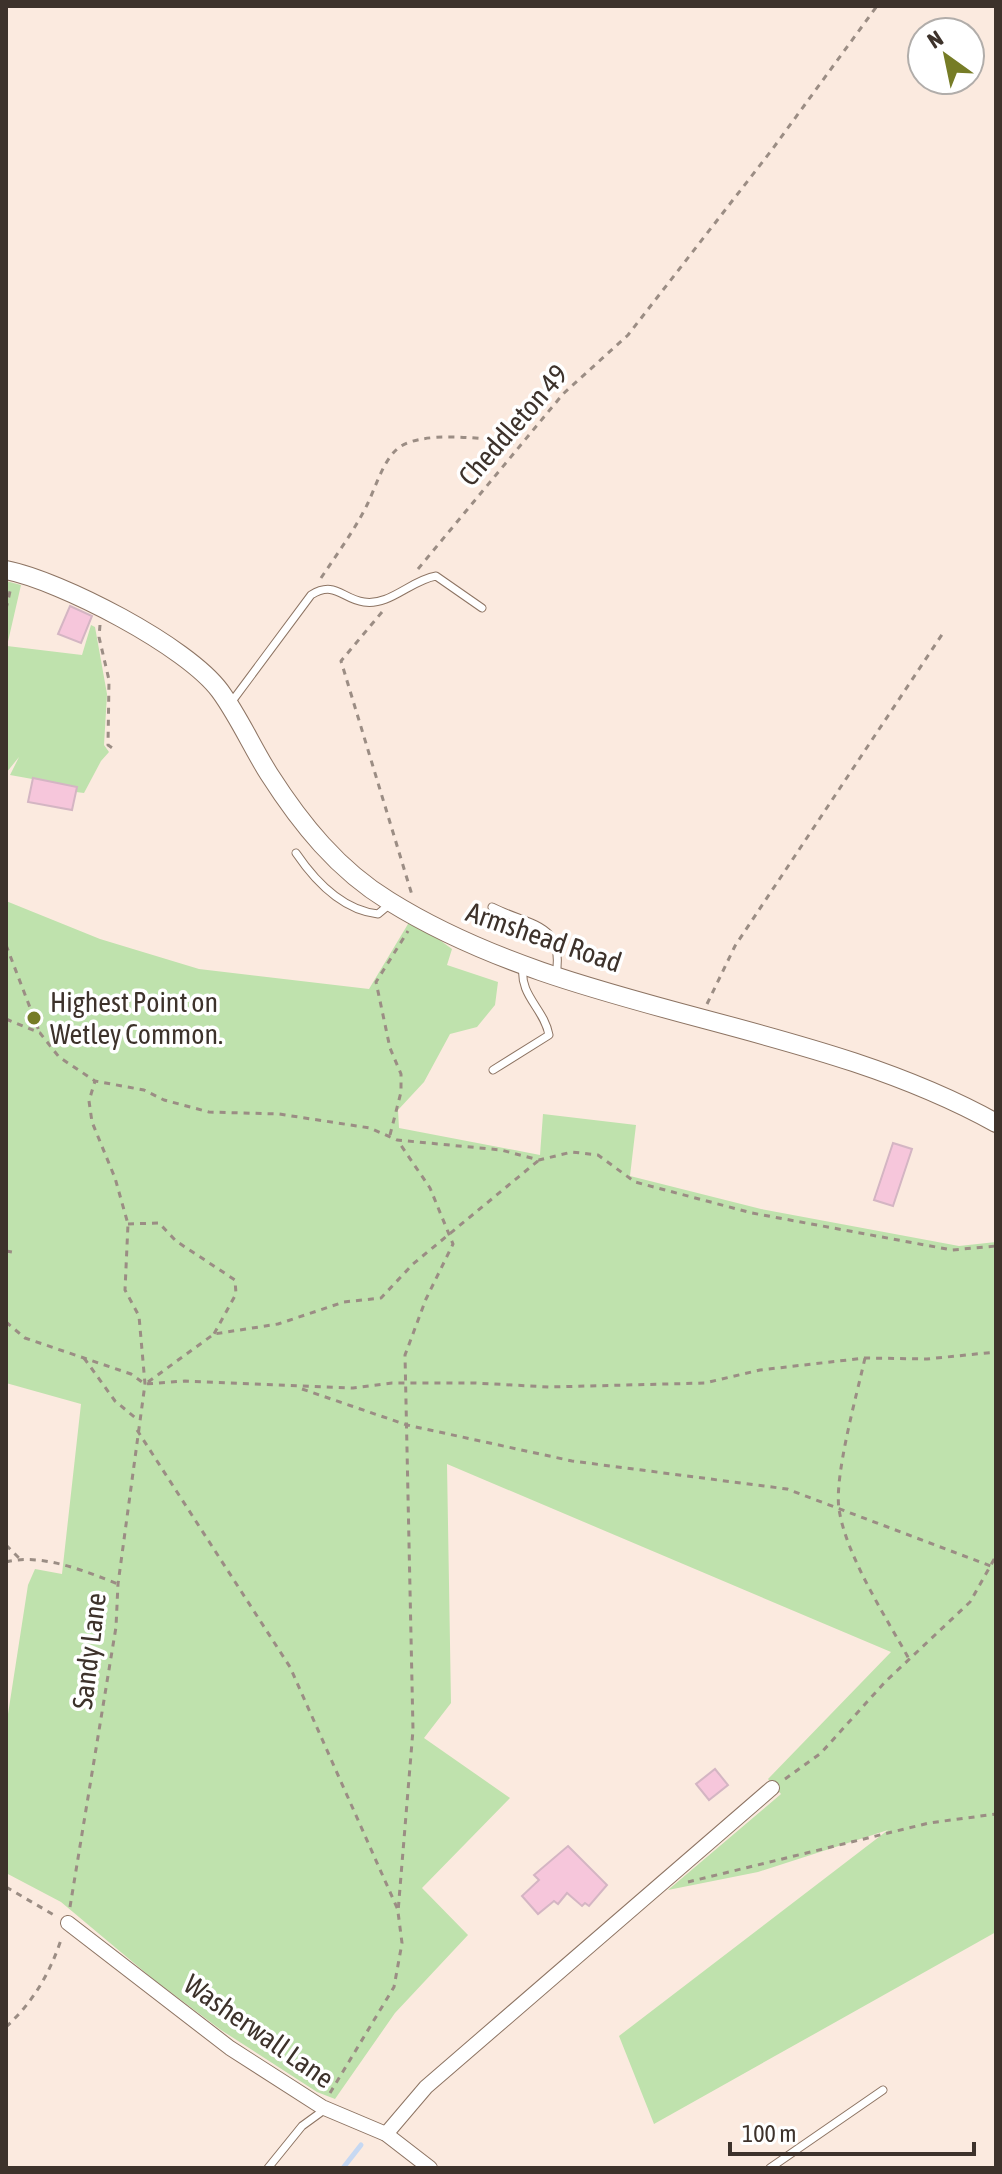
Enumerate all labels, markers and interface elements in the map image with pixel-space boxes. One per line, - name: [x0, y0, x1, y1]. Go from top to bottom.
- north arrow: [906, 16, 986, 96]
- text: N: [923, 25, 948, 54]
- street label: Cheddleton 49: [452, 358, 574, 492]
- street label: Armshead Road: [462, 896, 626, 978]
- place label: Highest Point on Wetley Common.: [50, 986, 223, 1050]
- marker: Highest Point on Wetley Common.: [25, 1009, 43, 1027]
- street label: Sandy Lane: [66, 1591, 112, 1711]
- street label: Washerwall Lane: [178, 1968, 340, 2094]
- scale bar: [730, 2106, 974, 2156]
- text: 100 m: [742, 2120, 796, 2147]

